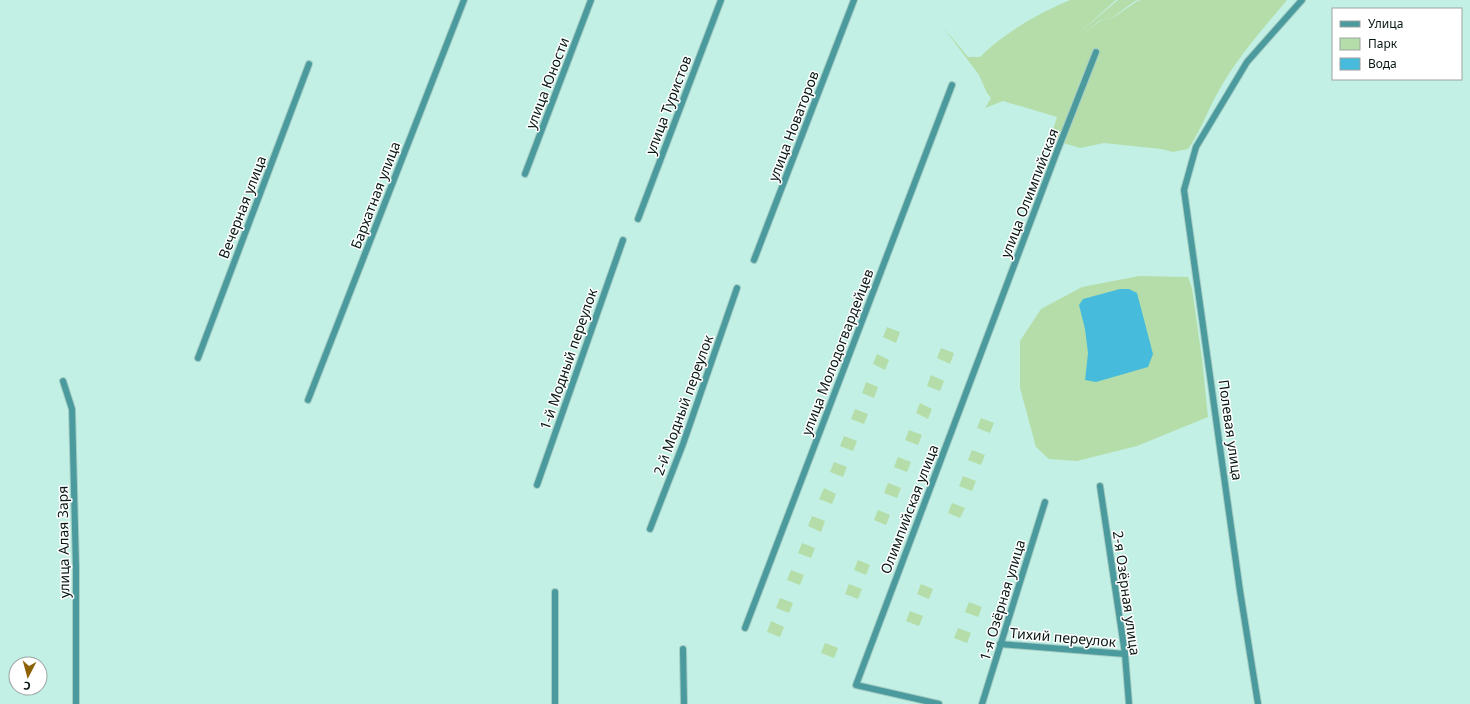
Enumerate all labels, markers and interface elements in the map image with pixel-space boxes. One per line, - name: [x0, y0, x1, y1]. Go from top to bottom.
- legend: [1332, 8, 1462, 80]
- text: Улица: [1368, 15, 1403, 32]
- street label: улица Юности: [521, 35, 573, 131]
- text: Парк: [1368, 35, 1398, 52]
- street label: улица Туристов: [640, 53, 696, 157]
- text: Вода: [1368, 55, 1397, 72]
- street label: улица Новаторов: [763, 68, 823, 184]
- street label: улица Олимпийская: [996, 125, 1062, 261]
- street label: Бархатная улица: [346, 139, 404, 251]
- street label: Вечерная улица: [214, 153, 270, 261]
- street label: улица Молодогвардейцев: [796, 266, 878, 438]
- street label: 1-й Модный переулок: [535, 285, 601, 432]
- street label: 2-й Модный переулок: [649, 332, 717, 478]
- street label: Полевая улица: [1215, 378, 1247, 482]
- street label: Олимпийская улица: [876, 441, 942, 577]
- street label: улица Алая Заря: [53, 486, 73, 598]
- street label: 2-я Озёрная улица: [1109, 529, 1145, 657]
- street label: 1-я Озёрная улица: [975, 537, 1029, 663]
- street label: Тихий переулок: [1009, 623, 1118, 651]
- north arrow: [8, 656, 48, 696]
- text: С: [23, 679, 31, 694]

